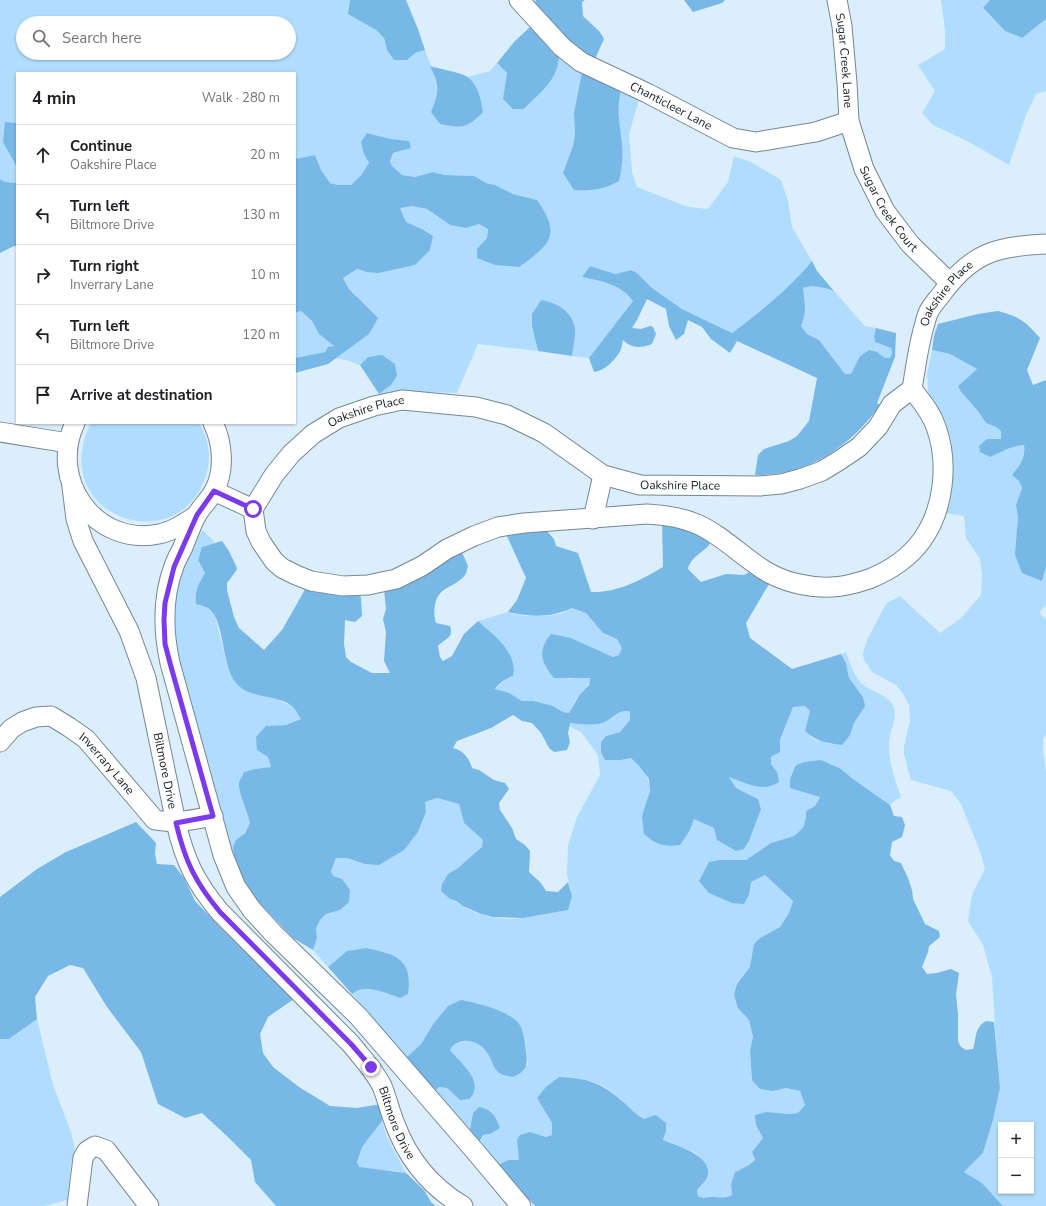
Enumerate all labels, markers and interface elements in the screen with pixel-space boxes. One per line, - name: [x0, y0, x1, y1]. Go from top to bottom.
- street label: Sugar Creek Lane: [832, 12, 856, 108]
- search box: [16, 16, 296, 60]
- icon: search: [30, 27, 52, 49]
- text: Search here: [62, 28, 142, 48]
- street label: Chanticleer Lane: [627, 78, 715, 134]
- text: 4 min: [32, 87, 76, 110]
- text: Walk · 280 m: [202, 89, 280, 107]
- text: Continue: [70, 136, 132, 156]
- icon: ahead: [32, 144, 54, 166]
- text: 20 m: [250, 146, 280, 164]
- text: Oakshire Place: [70, 156, 157, 174]
- street label: Sugar Creek Court: [856, 163, 922, 256]
- text: Turn left: [70, 196, 129, 216]
- icon: left: [32, 204, 54, 226]
- text: 130 m: [242, 206, 280, 224]
- text: Biltmore Drive: [70, 216, 154, 234]
- text: Turn right: [70, 256, 139, 276]
- street label: Oakshire Place: [916, 257, 976, 328]
- icon: right: [32, 264, 54, 286]
- text: 10 m: [250, 266, 280, 284]
- text: Inverrary Lane: [70, 276, 154, 294]
- text: Turn left: [70, 316, 129, 336]
- icon: left: [32, 324, 54, 346]
- text: 120 m: [242, 326, 280, 344]
- text: Biltmore Drive: [70, 336, 154, 354]
- icon: arrive: [32, 384, 54, 406]
- text: Arrive at destination: [70, 385, 213, 405]
- street label: Oakshire Place: [325, 392, 406, 431]
- street label: Oakshire Place: [640, 477, 720, 494]
- route start: [244, 500, 262, 518]
- street label: Inverrary Lane: [76, 729, 138, 798]
- street label: Biltmore Drive: [149, 731, 181, 810]
- route end: [362, 1058, 380, 1076]
- street label: Biltmore Drive: [375, 1084, 419, 1163]
- map controls: [998, 1122, 1034, 1194]
- button: +: [998, 1122, 1034, 1158]
- button: −: [998, 1158, 1034, 1194]

